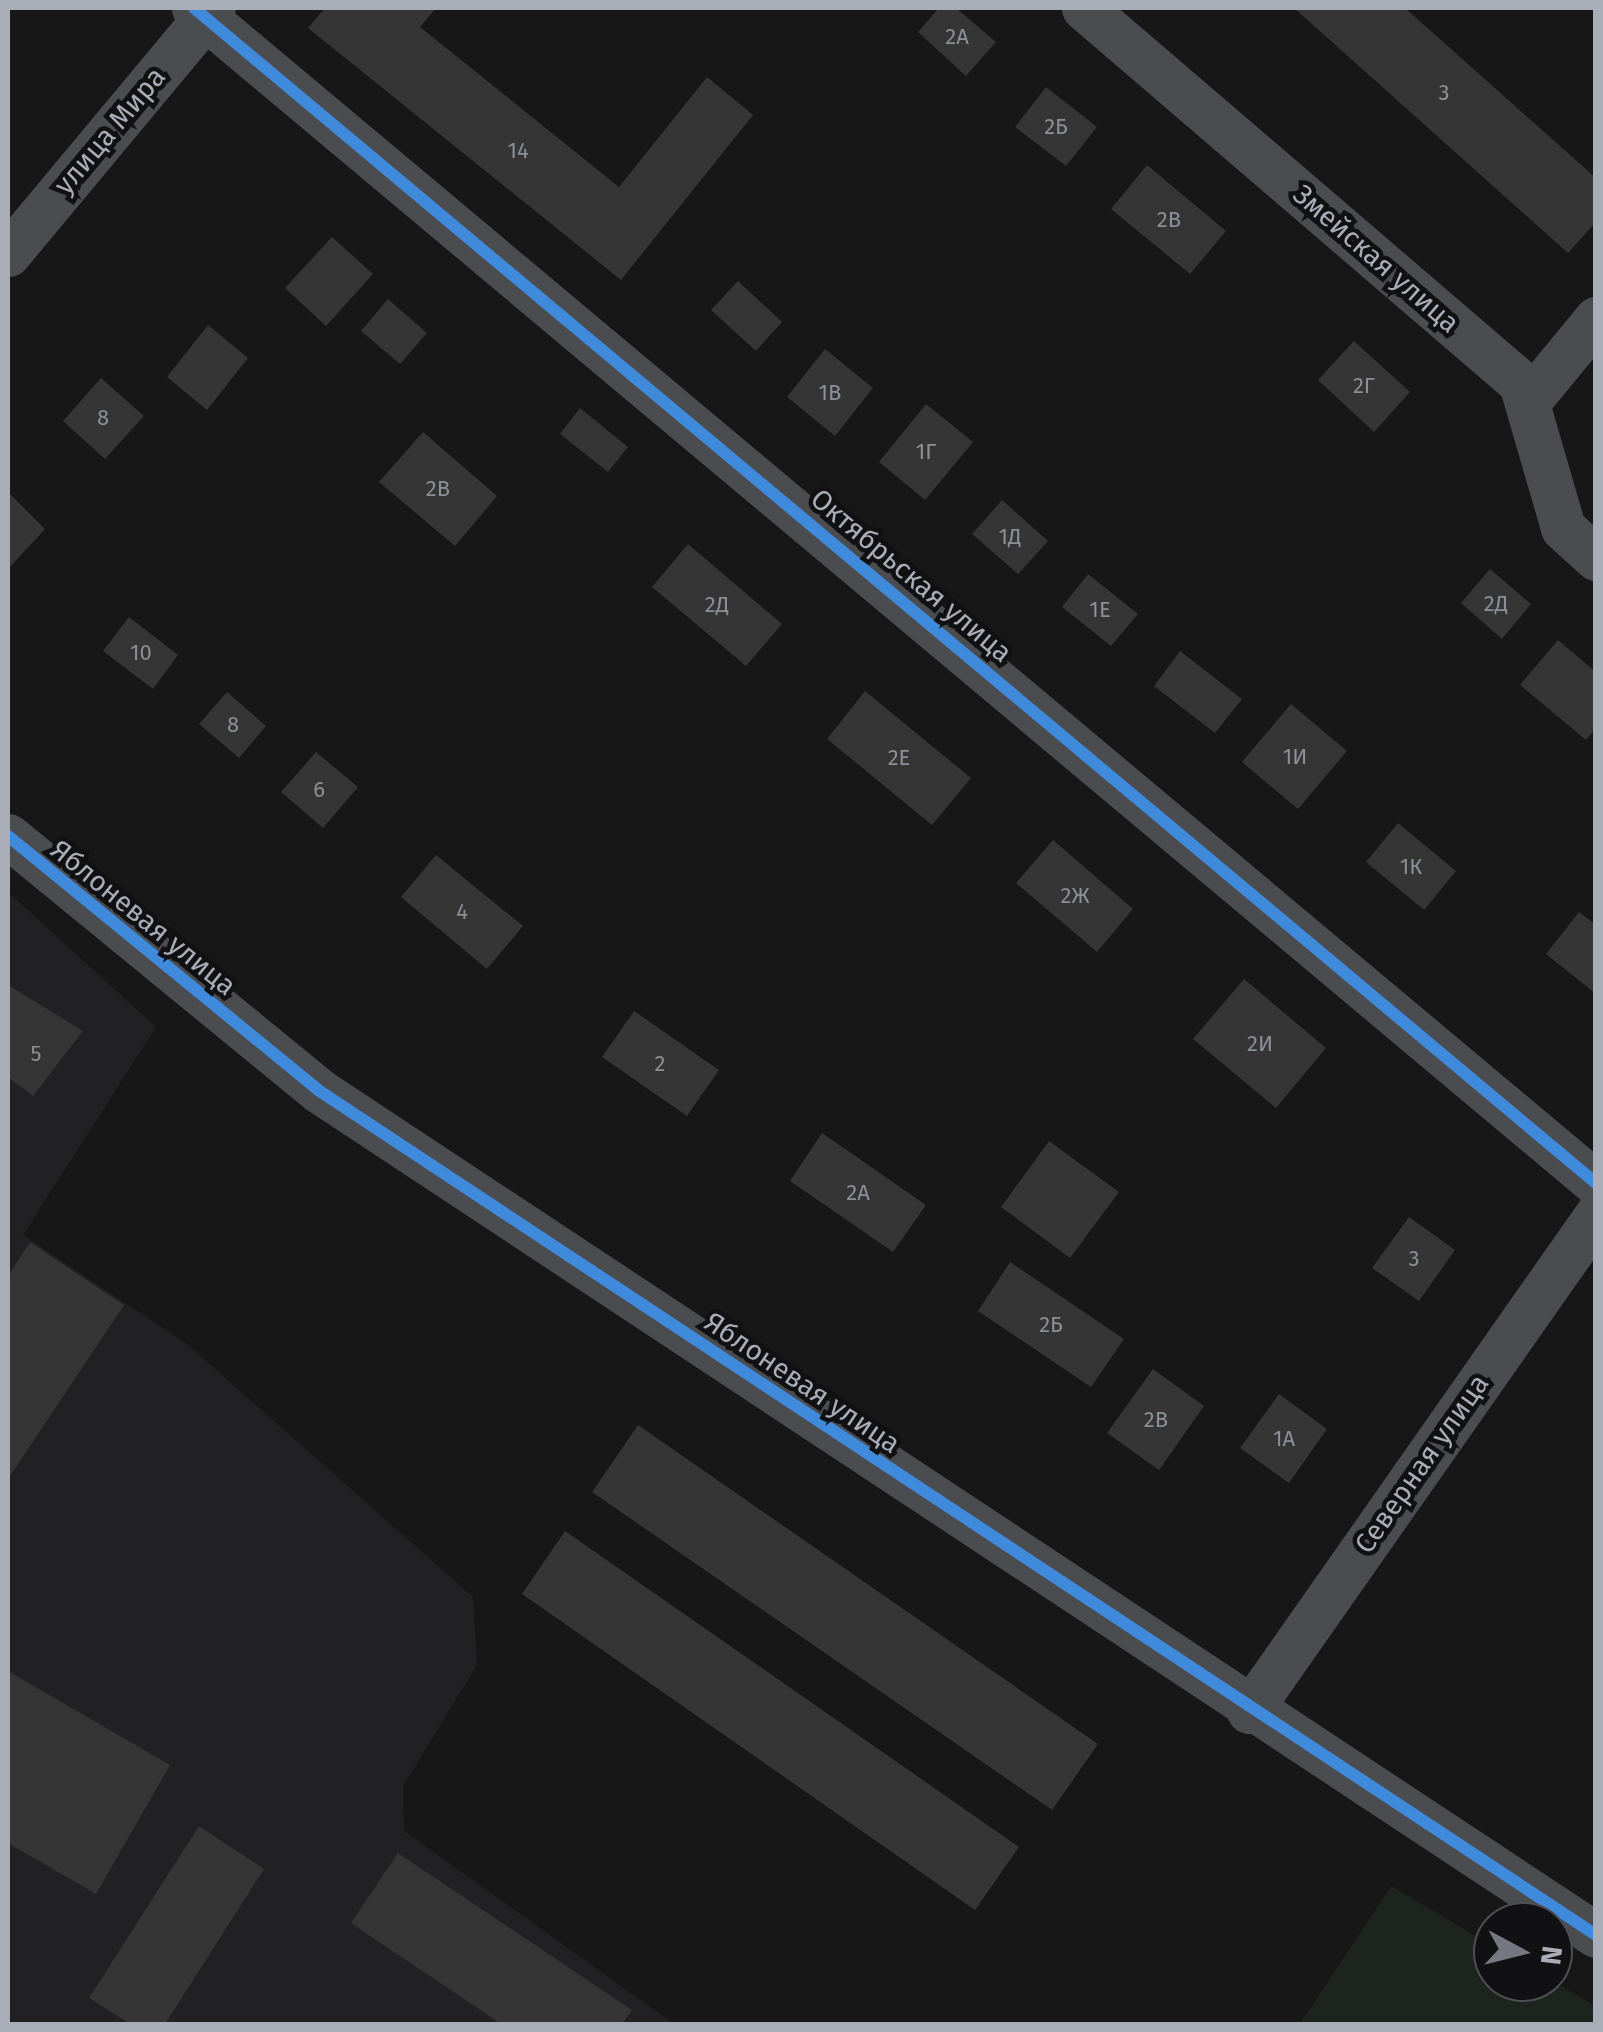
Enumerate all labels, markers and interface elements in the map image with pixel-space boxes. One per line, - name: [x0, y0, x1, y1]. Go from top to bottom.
- house number: 2А: [945, 24, 969, 50]
- street label: улица Мира: [47, 61, 173, 201]
- house number: 3: [1439, 80, 1449, 106]
- house number: 2Б: [1044, 114, 1068, 140]
- house number: 14: [507, 138, 529, 164]
- street label: Змейская улица: [1286, 178, 1466, 340]
- house number: 2В: [1157, 207, 1181, 233]
- house number: 2Г: [1353, 373, 1375, 399]
- house number: 1В: [819, 380, 841, 406]
- house number: 8: [97, 405, 109, 431]
- house number: 1Г: [916, 439, 936, 465]
- house number: 2В: [426, 476, 450, 502]
- street label: Октябрьская улица: [804, 482, 1018, 670]
- house number: 1Д: [999, 524, 1021, 550]
- house number: 2Д: [1484, 591, 1508, 617]
- house number: 2Д: [705, 592, 729, 618]
- house number: 1Е: [1089, 597, 1111, 623]
- house number: 10: [130, 640, 152, 666]
- house number: 8: [227, 712, 239, 738]
- house number: 1И: [1283, 744, 1307, 770]
- house number: 2Е: [888, 745, 910, 771]
- house number: 6: [313, 777, 325, 803]
- street label: Яблоневая улица: [44, 833, 242, 1003]
- house number: 1К: [1400, 854, 1422, 880]
- house number: 2Ж: [1061, 883, 1089, 909]
- house number: 4: [456, 899, 468, 925]
- house number: 2И: [1247, 1031, 1273, 1057]
- house number: 5: [30, 1041, 42, 1067]
- house number: 2: [655, 1051, 665, 1077]
- house number: 2А: [846, 1180, 870, 1206]
- house number: 3: [1409, 1246, 1419, 1272]
- street label: Яблоневая улица: [698, 1305, 906, 1461]
- house number: 2Б: [1039, 1312, 1063, 1338]
- street label: Северная улица: [1348, 1368, 1496, 1560]
- house number: 2В: [1144, 1407, 1168, 1433]
- house number: 1А: [1273, 1426, 1295, 1452]
- north arrow: [1473, 1902, 1573, 2002]
- text: N: [1534, 1944, 1569, 1967]

